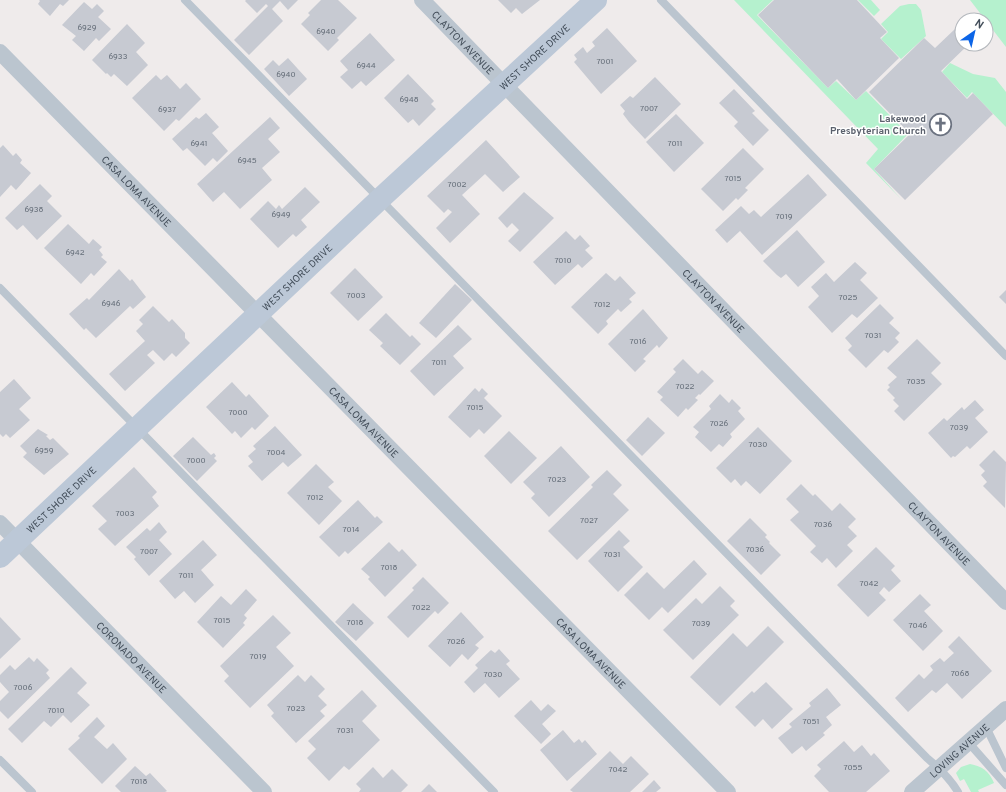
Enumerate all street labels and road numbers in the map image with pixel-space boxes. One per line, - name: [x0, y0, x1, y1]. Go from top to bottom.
- street label: CLAYTON AVENUE: [428, 9, 496, 78]
- street label: WEST SHORE DRIVE: [497, 22, 573, 94]
- street label: CASA LOMA AVENUE: [98, 154, 173, 230]
- street label: WEST SHORE DRIVE: [260, 242, 336, 314]
- street label: CLAYTON AVENUE: [679, 267, 747, 337]
- street label: CASA LOMA AVENUE: [325, 385, 401, 461]
- street label: WEST SHORE DRIVE: [24, 464, 100, 537]
- street label: CLAYTON AVENUE: [904, 500, 972, 569]
- street label: CASA LOMA AVENUE: [552, 616, 628, 692]
- street label: CORONADO AVENUE: [93, 620, 169, 697]
- street label: LOVING AVENUE: [928, 721, 993, 781]

